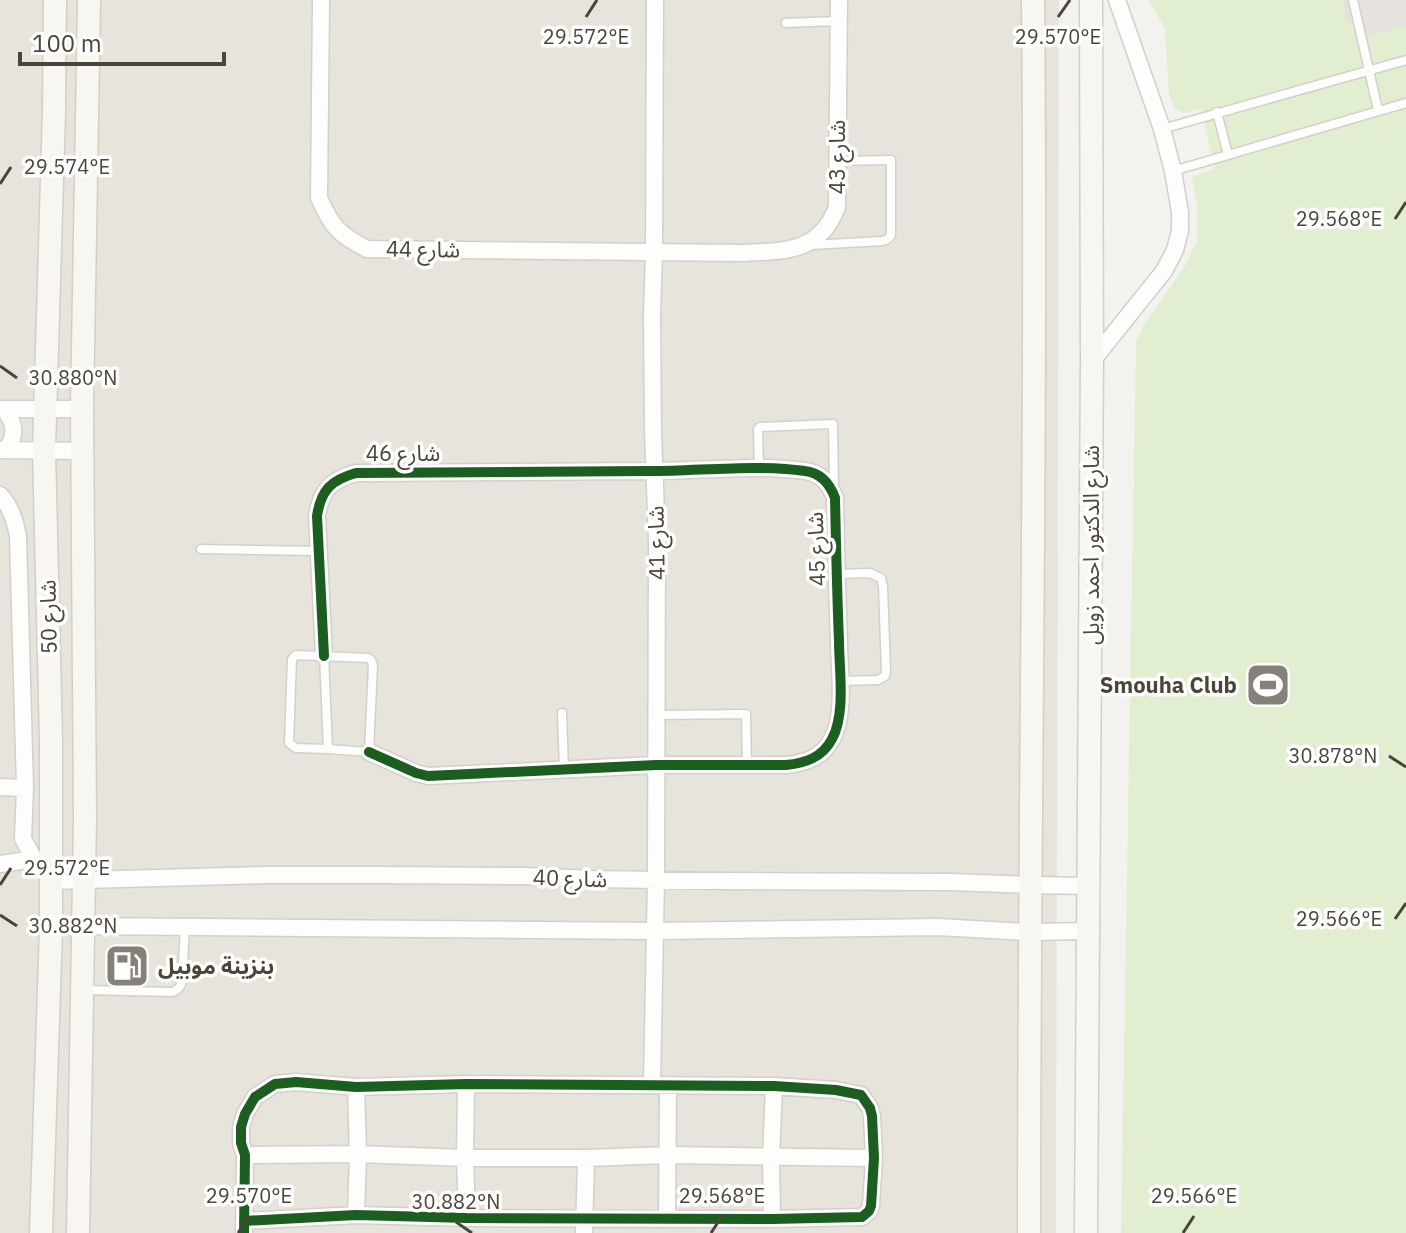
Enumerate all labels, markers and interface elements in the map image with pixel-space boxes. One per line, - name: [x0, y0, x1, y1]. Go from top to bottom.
- scale bar: [20, 16, 224, 66]
- text: 29.572°E: [543, 23, 629, 50]
- text: 29.570°E: [1015, 23, 1101, 50]
- text: 100 m: [32, 27, 102, 59]
- street label: شارع 43: [822, 120, 854, 194]
- text: 29.574°E: [24, 153, 110, 180]
- text: 29.568°E: [1296, 205, 1382, 232]
- street label: شارع 44: [385, 233, 460, 267]
- text: 30.880°N: [29, 364, 117, 391]
- street label: شارع 46: [366, 438, 440, 470]
- street label: شارع الدكتور احمد زويل: [1076, 445, 1108, 645]
- street label: شارع 41: [640, 505, 674, 580]
- street label: شارع 45: [800, 511, 834, 587]
- street label: شارع 50: [32, 579, 66, 654]
- sports icon: Smouha Club: [1244, 661, 1292, 709]
- place label: Smouha Club: [1100, 670, 1237, 699]
- text: 30.878°N: [1289, 742, 1377, 769]
- text: 29.572°E: [24, 854, 110, 881]
- street label: شارع 40: [532, 862, 608, 896]
- text: 29.566°E: [1296, 905, 1382, 932]
- text: 30.882°N: [29, 912, 117, 939]
- fuel station icon: بنزينة موبيل: [103, 942, 151, 990]
- place label: بنزينة موبيل: [158, 951, 274, 980]
- text: 29.570°E: [206, 1182, 292, 1209]
- text: 29.568°E: [679, 1182, 765, 1209]
- text: 29.566°E: [1151, 1182, 1237, 1209]
- text: 30.882°N: [412, 1188, 500, 1215]

